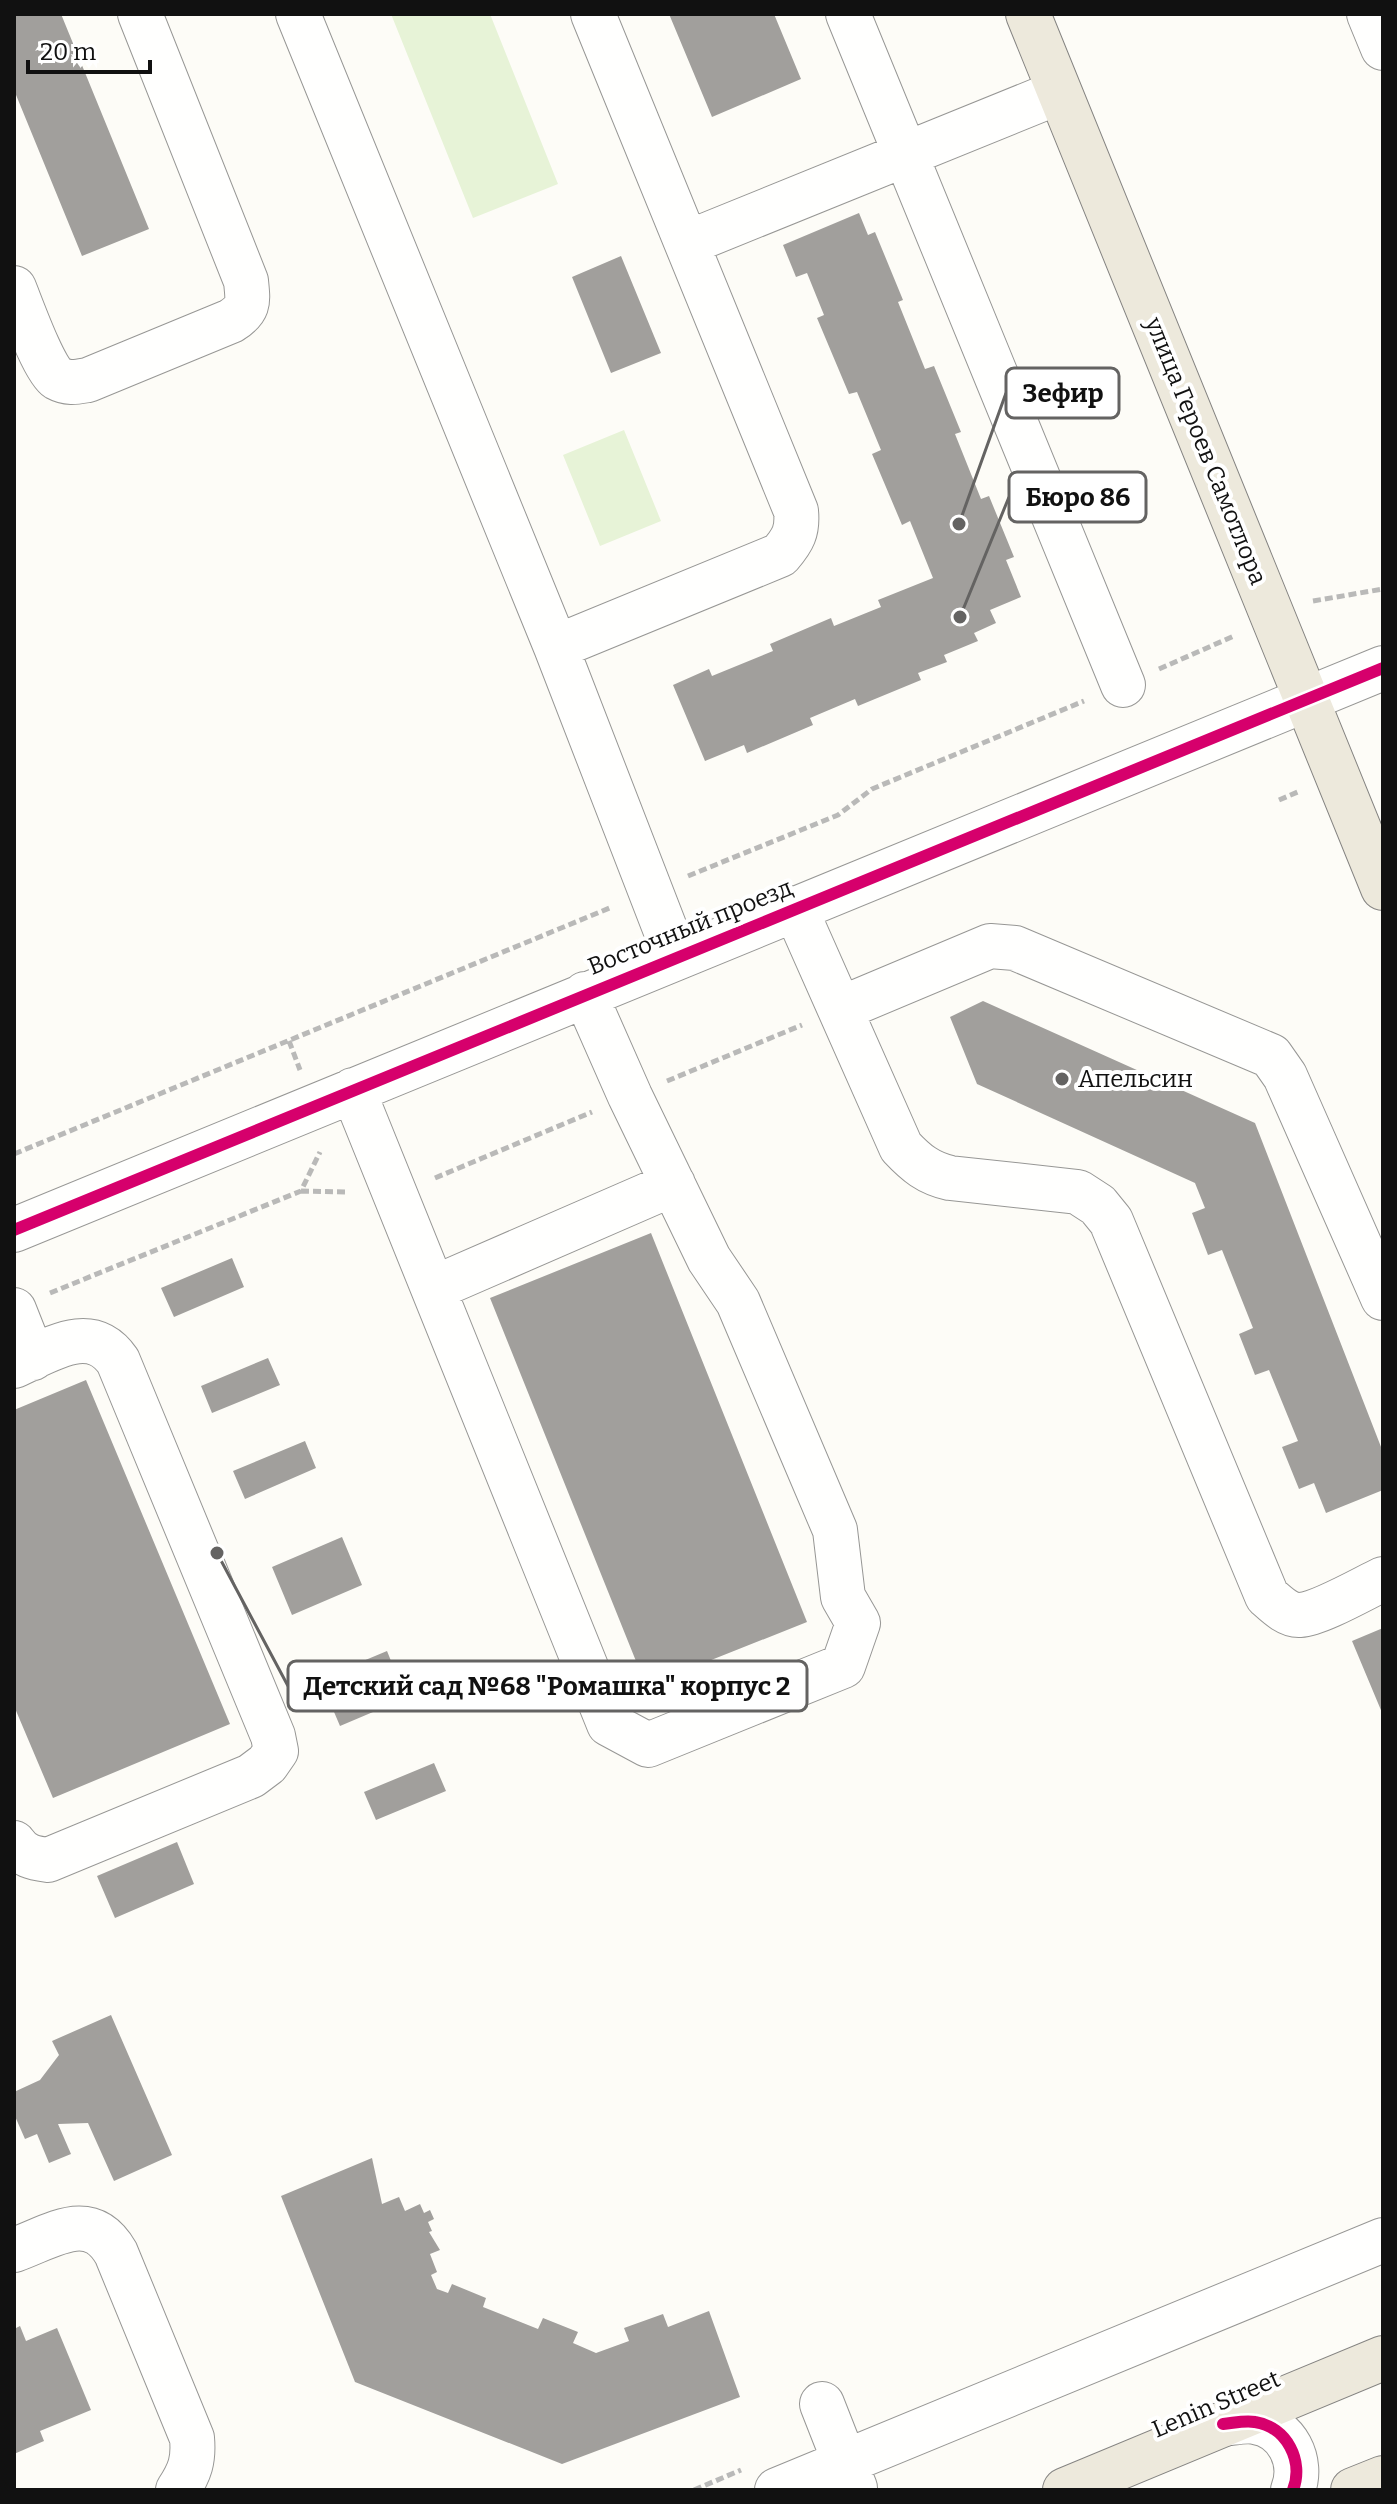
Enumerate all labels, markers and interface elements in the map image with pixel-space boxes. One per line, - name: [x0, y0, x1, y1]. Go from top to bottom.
- scale bar: [28, 24, 150, 74]
- text: 20 m: [40, 38, 96, 66]
- street label: улица Героев Самотлора: [1139, 312, 1273, 589]
- callout: Зефир: [1006, 368, 1119, 418]
- text: Зефир: [1022, 378, 1104, 409]
- callout: Бюро 86: [1009, 472, 1146, 522]
- text: Бюро 86: [1026, 482, 1130, 513]
- street label: Восточный проезд: [584, 873, 796, 981]
- place label: Апельсин: [1078, 1065, 1193, 1093]
- marker: Апельсин: [1053, 1070, 1071, 1088]
- callout: Детский сад №68 "Ромашка" корпус 2: [288, 1661, 807, 1711]
- text: Детский сад №68 "Ромашка" корпус 2: [304, 1671, 790, 1702]
- street label: Lenin Street: [1148, 2364, 1284, 2443]

